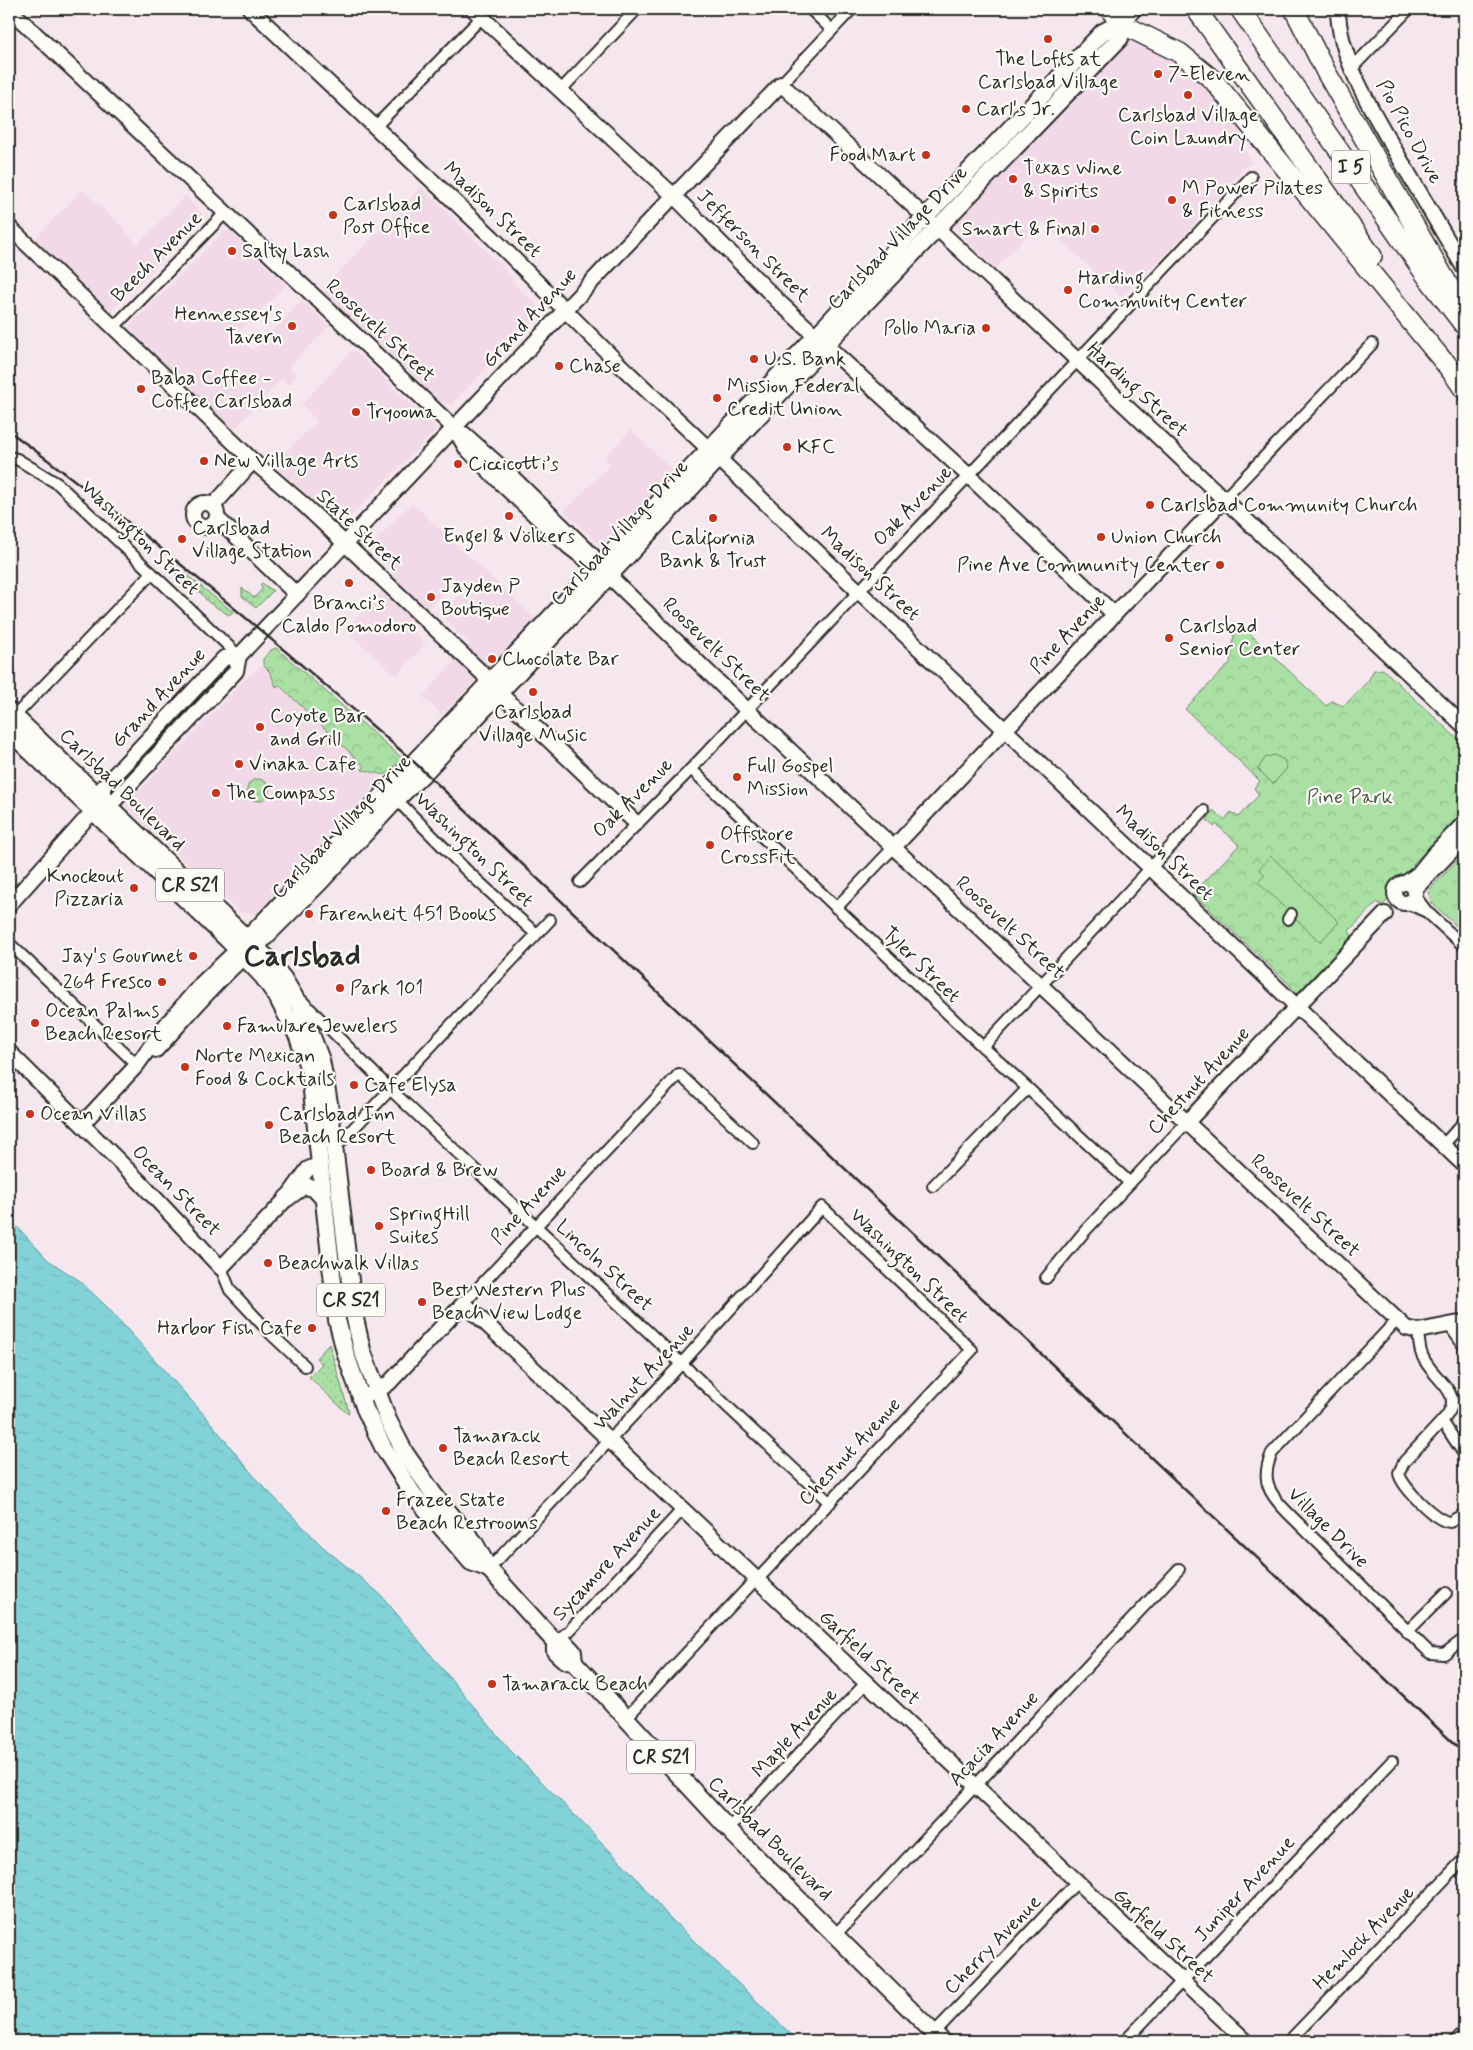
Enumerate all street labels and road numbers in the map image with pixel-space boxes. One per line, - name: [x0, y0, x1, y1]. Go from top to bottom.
- street label: Pio Pico Drive: [1369, 75, 1449, 189]
- road number: I 5: [1332, 150, 1370, 183]
- street label: Madison Street: [437, 156, 547, 264]
- street label: Carlsbad Village Drive: [822, 160, 974, 316]
- street label: Jefferson Street: [690, 183, 816, 309]
- street label: Beech Avenue: [105, 205, 209, 309]
- street label: Grand Avenue: [477, 262, 583, 374]
- street label: Roosevelt Street: [319, 273, 441, 389]
- street label: Harding Street: [1079, 336, 1194, 445]
- street label: Carlsbad Village Drive: [545, 454, 695, 612]
- street label: Oak Avenue: [867, 459, 959, 553]
- street label: Washington Street: [73, 474, 205, 603]
- street label: State Street: [310, 483, 408, 577]
- street label: Madison Street: [814, 521, 926, 627]
- street label: Pine Avenue: [1024, 588, 1112, 680]
- street label: Roosevelt Street: [656, 591, 776, 709]
- street label: Grand Avenue: [106, 642, 212, 754]
- street label: Carlsbad Boulevard: [53, 723, 191, 857]
- street label: Carlsbad Village Drive: [266, 749, 418, 905]
- street label: Oak Avenue: [587, 752, 679, 844]
- street label: Washington Street: [407, 786, 539, 915]
- street label: Madison Street: [1109, 799, 1219, 907]
- road number: CR S21: [156, 868, 224, 902]
- street label: Roosevelt Street: [949, 870, 1071, 986]
- street label: Tyler Street: [876, 921, 966, 1009]
- street label: Chestnut Avenue: [1142, 1021, 1256, 1141]
- street label: Ocean Street: [125, 1139, 227, 1243]
- street label: Roosevelt Street: [1244, 1148, 1366, 1264]
- street label: Pine Avenue: [485, 1159, 573, 1251]
- street label: Washington Street: [842, 1202, 974, 1331]
- street label: Lincoln Street: [549, 1214, 659, 1318]
- road number: CR S21: [317, 1284, 385, 1316]
- street label: Walnut Avenue: [587, 1317, 701, 1437]
- street label: Chestnut Avenue: [793, 1392, 907, 1512]
- street label: Village Drive: [1281, 1481, 1375, 1575]
- street label: Sycamore Avenue: [547, 1501, 667, 1627]
- street label: Garfield Street: [812, 1604, 926, 1712]
- street label: Maple Avenue: [746, 1682, 844, 1784]
- street label: Acacia Avenue: [943, 1685, 1045, 1793]
- road number: CR S21: [627, 1740, 695, 1774]
- street label: Carlsbad Boulevard: [702, 1771, 838, 1907]
- street label: Juniper Avenue: [1189, 1830, 1302, 1948]
- street label: Hemlock Avenue: [1307, 1880, 1421, 1996]
- street label: Garfield Street: [1106, 1882, 1220, 1990]
- street label: Cherry Avenue: [938, 1889, 1048, 2001]

